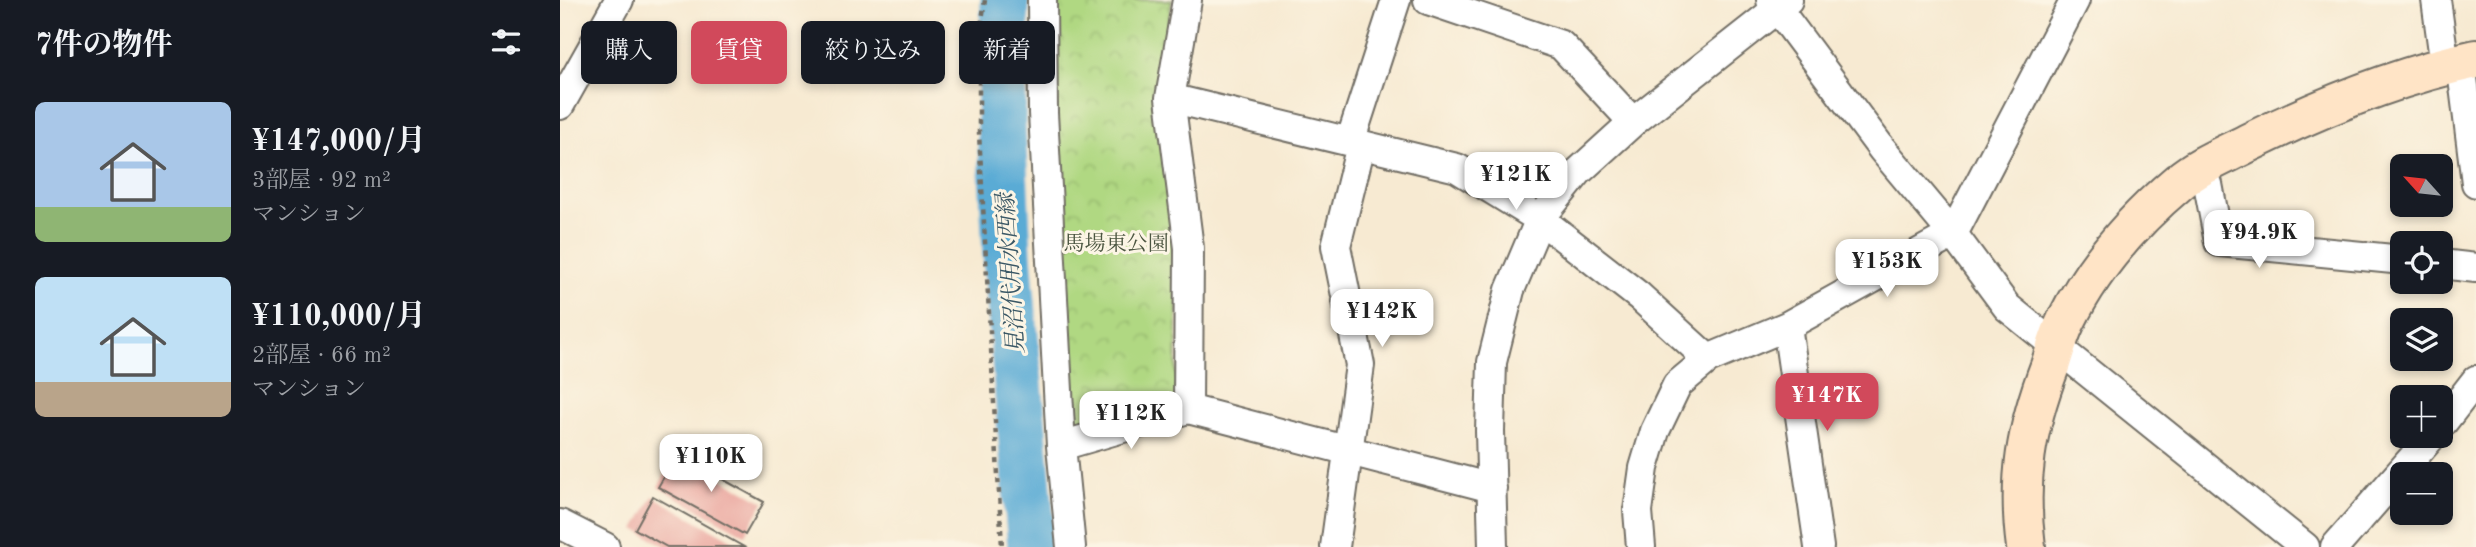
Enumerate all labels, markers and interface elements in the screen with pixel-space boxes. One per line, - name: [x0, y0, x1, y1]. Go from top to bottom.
- chip: 購入: [581, 21, 677, 84]
- chip: 賃貸: [691, 21, 787, 84]
- chip: 絞り込み: [801, 21, 945, 84]
- chip: 新着: [959, 21, 1055, 84]
- icon: filters: [487, 23, 525, 61]
- text: 7件の物件: [35, 31, 172, 61]
- text: ¥147,000/月: [252, 127, 426, 157]
- icon: home: [91, 130, 175, 214]
- pin: ¥121K: [1467, 152, 1565, 212]
- north arrow: [2390, 154, 2454, 217]
- map controls: [2390, 154, 2453, 525]
- text: ¥121K: [1480, 163, 1552, 186]
- text: 3部屋 · 92 m²: [252, 169, 391, 192]
- water label: 見沼代用水西縁: [992, 190, 1029, 355]
- text: マンション: [252, 203, 366, 226]
- pin: ¥94.9K: [2202, 210, 2316, 270]
- text: ¥94.9K: [2220, 221, 2298, 244]
- button: locate: [2390, 231, 2453, 294]
- park label: 馬場東公園: [1064, 232, 1169, 255]
- pin: ¥153K: [1838, 240, 1936, 299]
- text: ¥153K: [1851, 250, 1923, 273]
- pin: ¥142K: [1333, 290, 1431, 349]
- text: ¥142K: [1346, 300, 1418, 323]
- text: ¥110,000/月: [252, 302, 426, 332]
- icon: home: [91, 305, 175, 389]
- button: layers: [2390, 308, 2453, 371]
- text: 2部屋 · 66 m²: [252, 344, 391, 367]
- pin: ¥147K: [1778, 374, 1876, 433]
- text: マンション: [252, 378, 366, 401]
- text: ¥147K: [1791, 384, 1863, 407]
- button: +: [2390, 385, 2453, 448]
- pin: ¥112K: [1082, 392, 1180, 451]
- text: ¥112K: [1095, 402, 1167, 425]
- pin: ¥110K: [662, 434, 760, 494]
- text: ¥110K: [675, 445, 747, 468]
- button: −: [2390, 462, 2453, 525]

